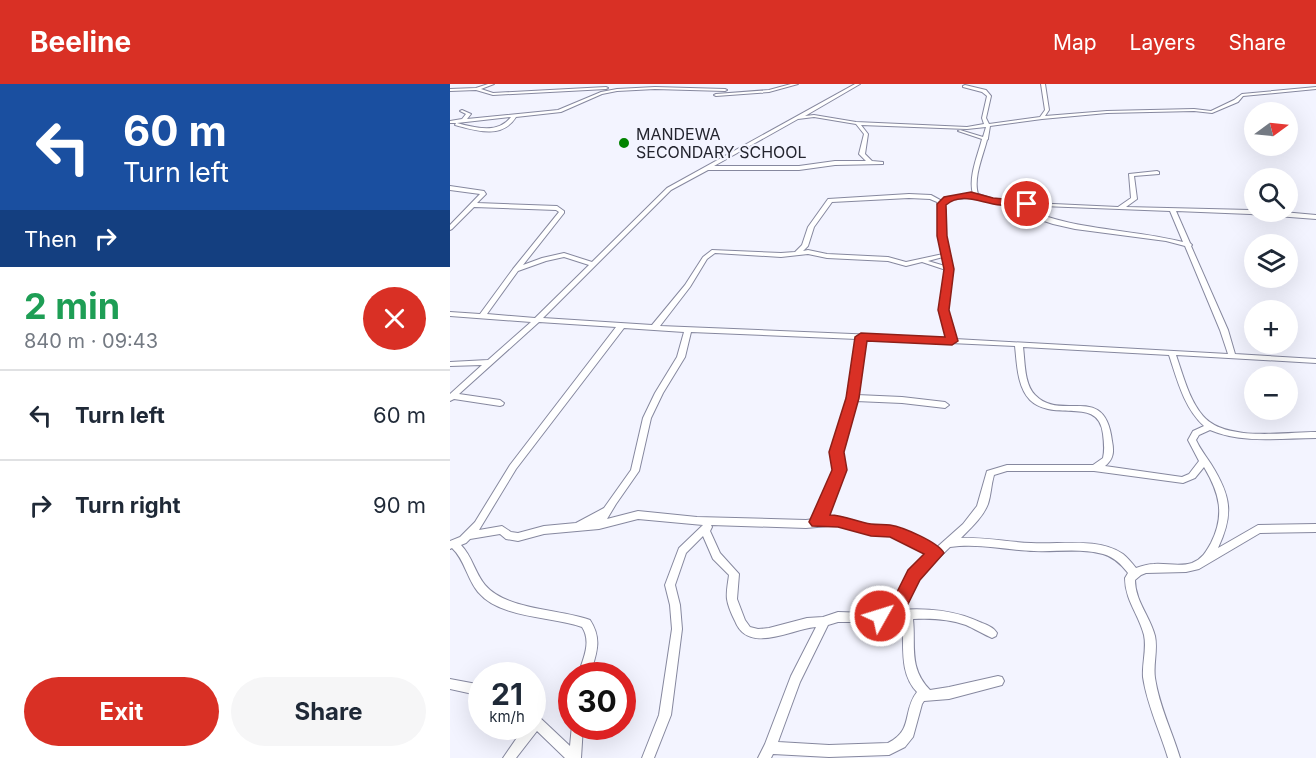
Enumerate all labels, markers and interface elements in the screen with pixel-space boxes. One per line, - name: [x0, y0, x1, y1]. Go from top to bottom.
- text: Beeline: [30, 25, 131, 59]
- text: Map: [1053, 30, 1097, 55]
- text: Layers: [1130, 30, 1196, 55]
- text: Share: [1229, 30, 1286, 55]
- north arrow: [1244, 102, 1298, 156]
- map controls: [1244, 102, 1298, 420]
- text: 60 m: [123, 105, 227, 156]
- icon: left: [24, 108, 102, 186]
- place label: MANDEWA SECONDARY SCHOOL: [636, 124, 807, 162]
- marker: MANDEWA SECONDARY SCHOOL: [617, 136, 631, 150]
- text: Turn left: [123, 156, 229, 189]
- button: search: [1244, 168, 1298, 222]
- pin: [1001, 178, 1052, 229]
- icon: arrive: [1010, 187, 1043, 220]
- icon: right: [89, 222, 122, 255]
- text: Then: [24, 226, 77, 252]
- button: layers: [1244, 234, 1298, 288]
- text: 2 min: [24, 284, 120, 328]
- button: close: [363, 287, 426, 350]
- button: +: [1244, 300, 1298, 354]
- text: 840 m · 09:43: [24, 329, 158, 353]
- button: −: [1244, 366, 1298, 420]
- icon: left: [24, 399, 57, 432]
- text: Turn left: [75, 402, 165, 428]
- text: 60 m: [373, 402, 426, 428]
- icon: right: [24, 489, 57, 522]
- text: Turn right: [75, 492, 181, 518]
- text: 90 m: [373, 492, 426, 518]
- position arrow: [848, 584, 912, 648]
- speed limit sign: 30: [558, 662, 636, 740]
- text: 21: [491, 676, 523, 712]
- button: Exit: [24, 677, 219, 746]
- button: Share: [231, 677, 426, 746]
- text: km/h: [489, 707, 525, 726]

